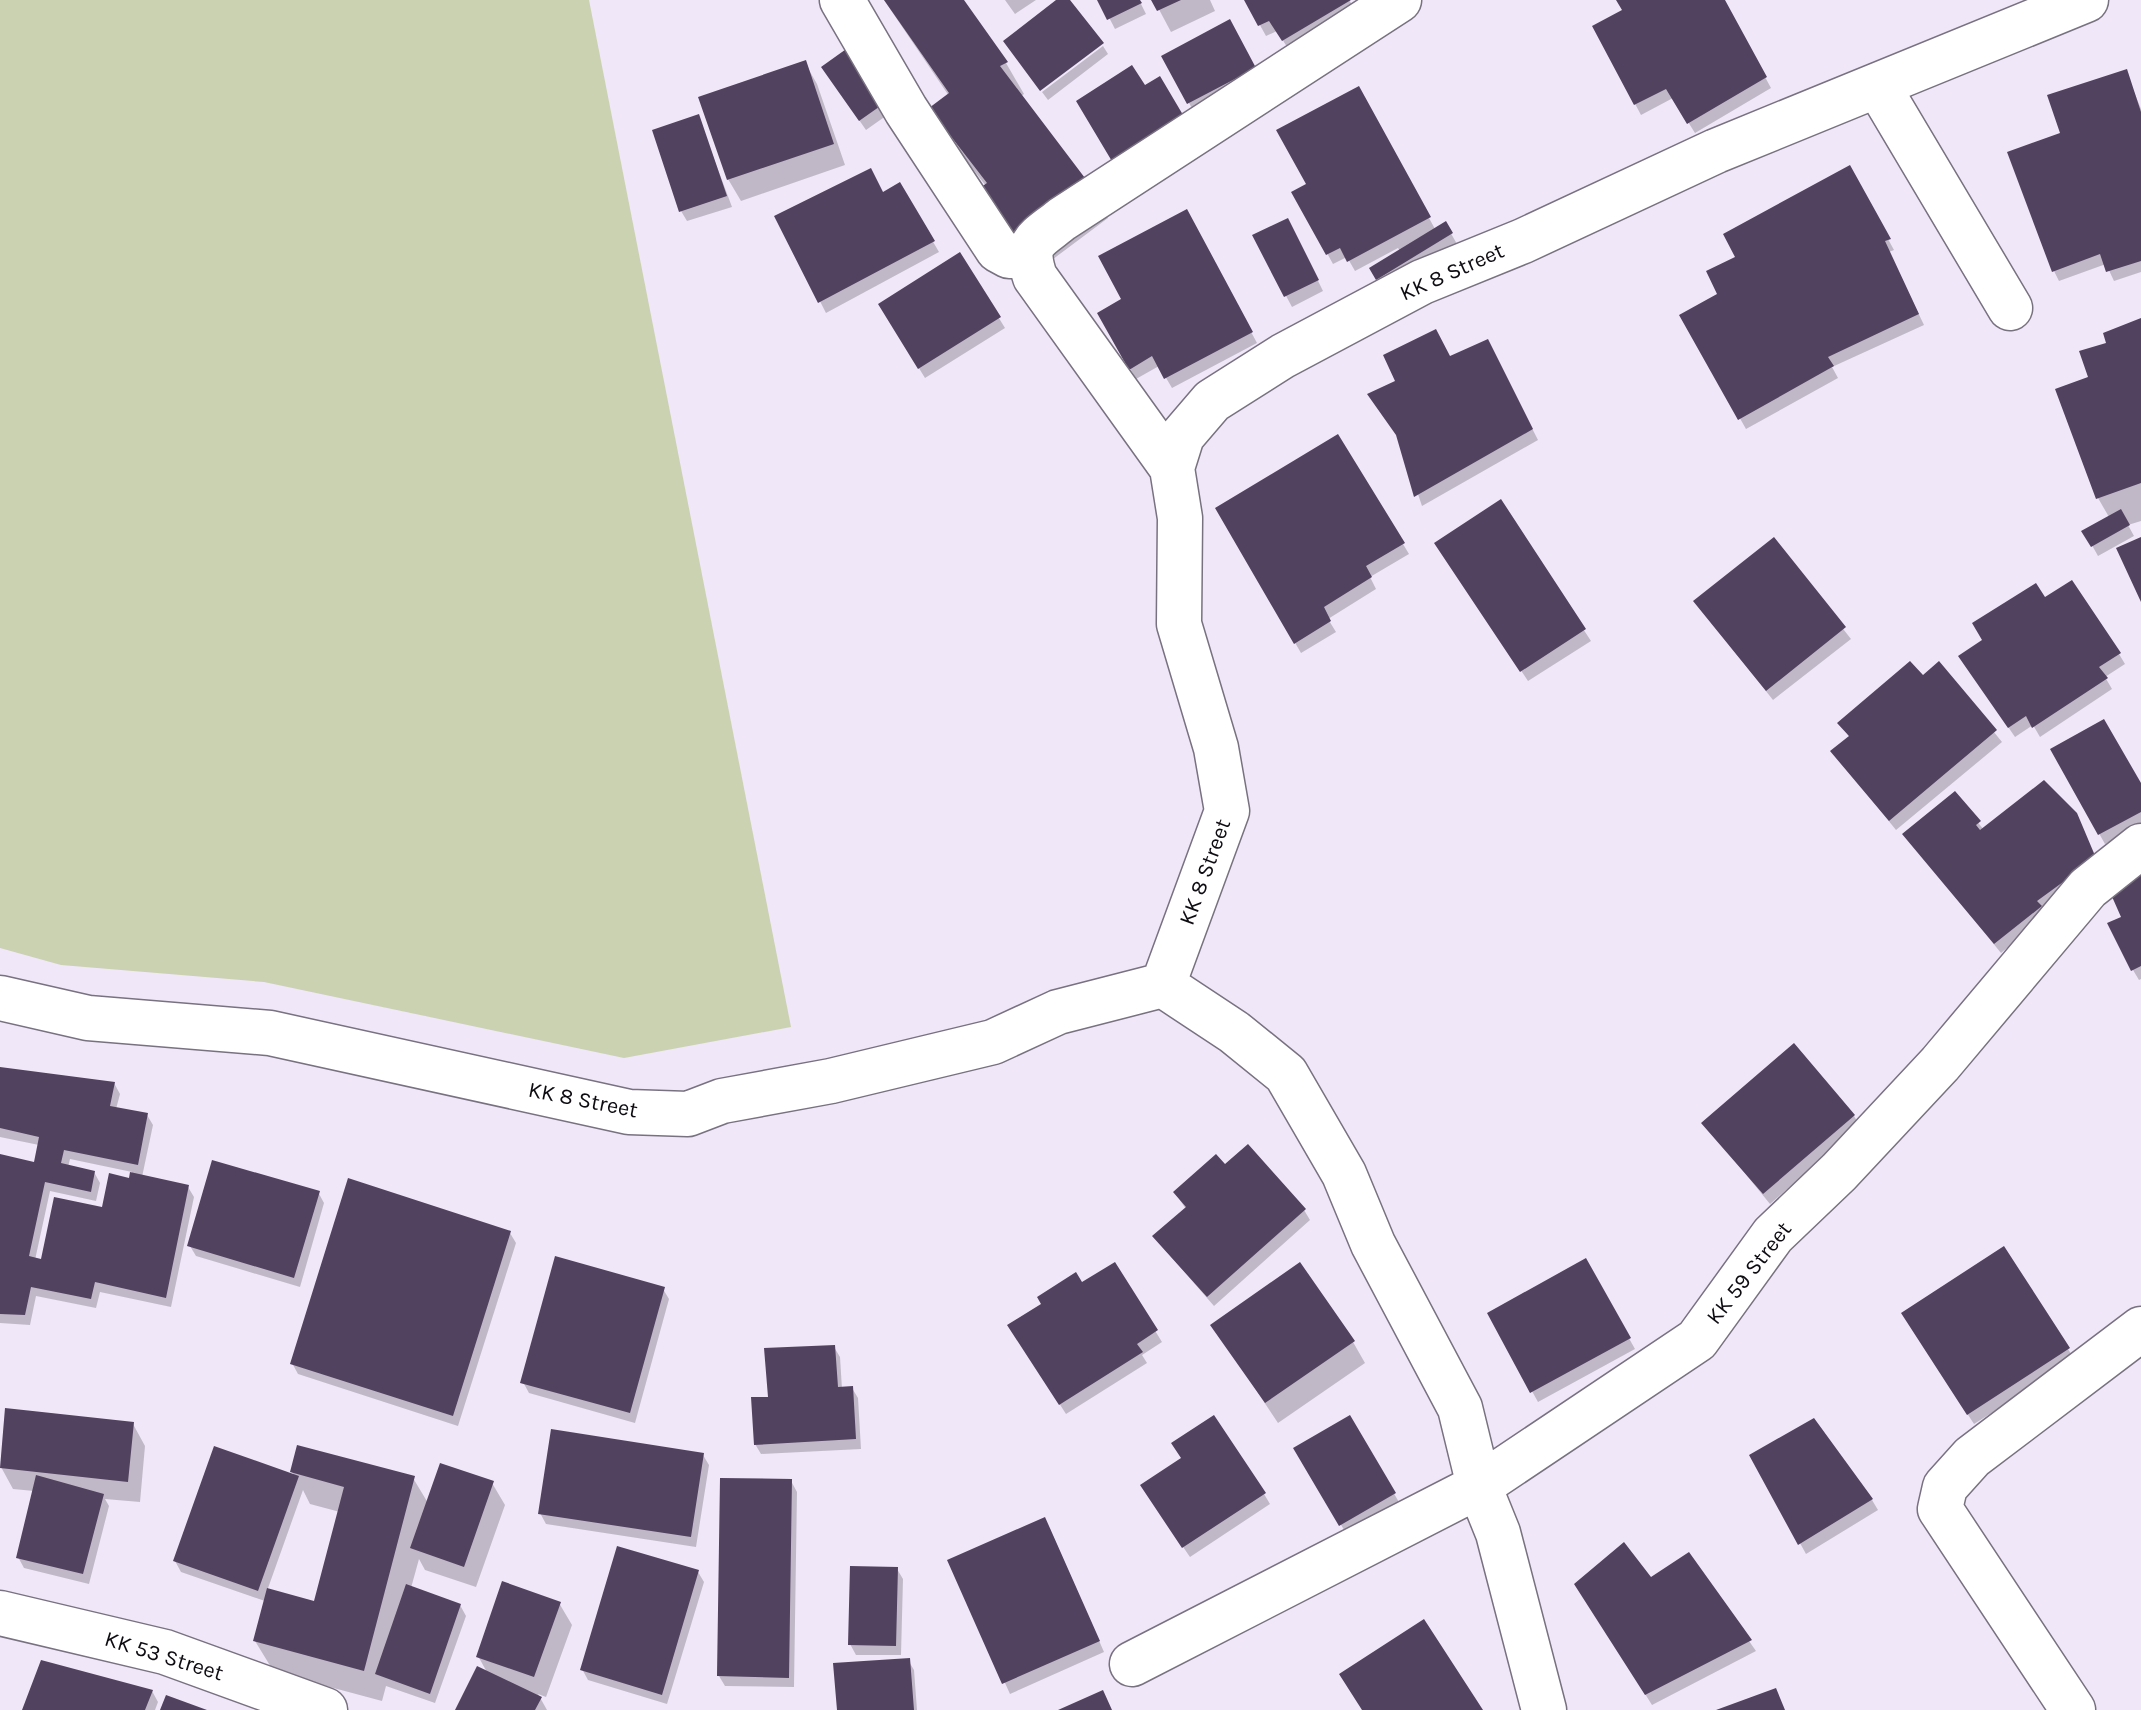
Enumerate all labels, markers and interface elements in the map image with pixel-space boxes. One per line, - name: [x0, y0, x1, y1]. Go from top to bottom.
- street label: KK 8 Street: [1396, 238, 1508, 306]
- street label: KK 8 Street: [1174, 815, 1236, 929]
- street label: KK 8 Street: [526, 1077, 640, 1123]
- street label: KK 59 Street: [1701, 1217, 1797, 1329]
- street label: KK 53 Street: [101, 1626, 227, 1686]

